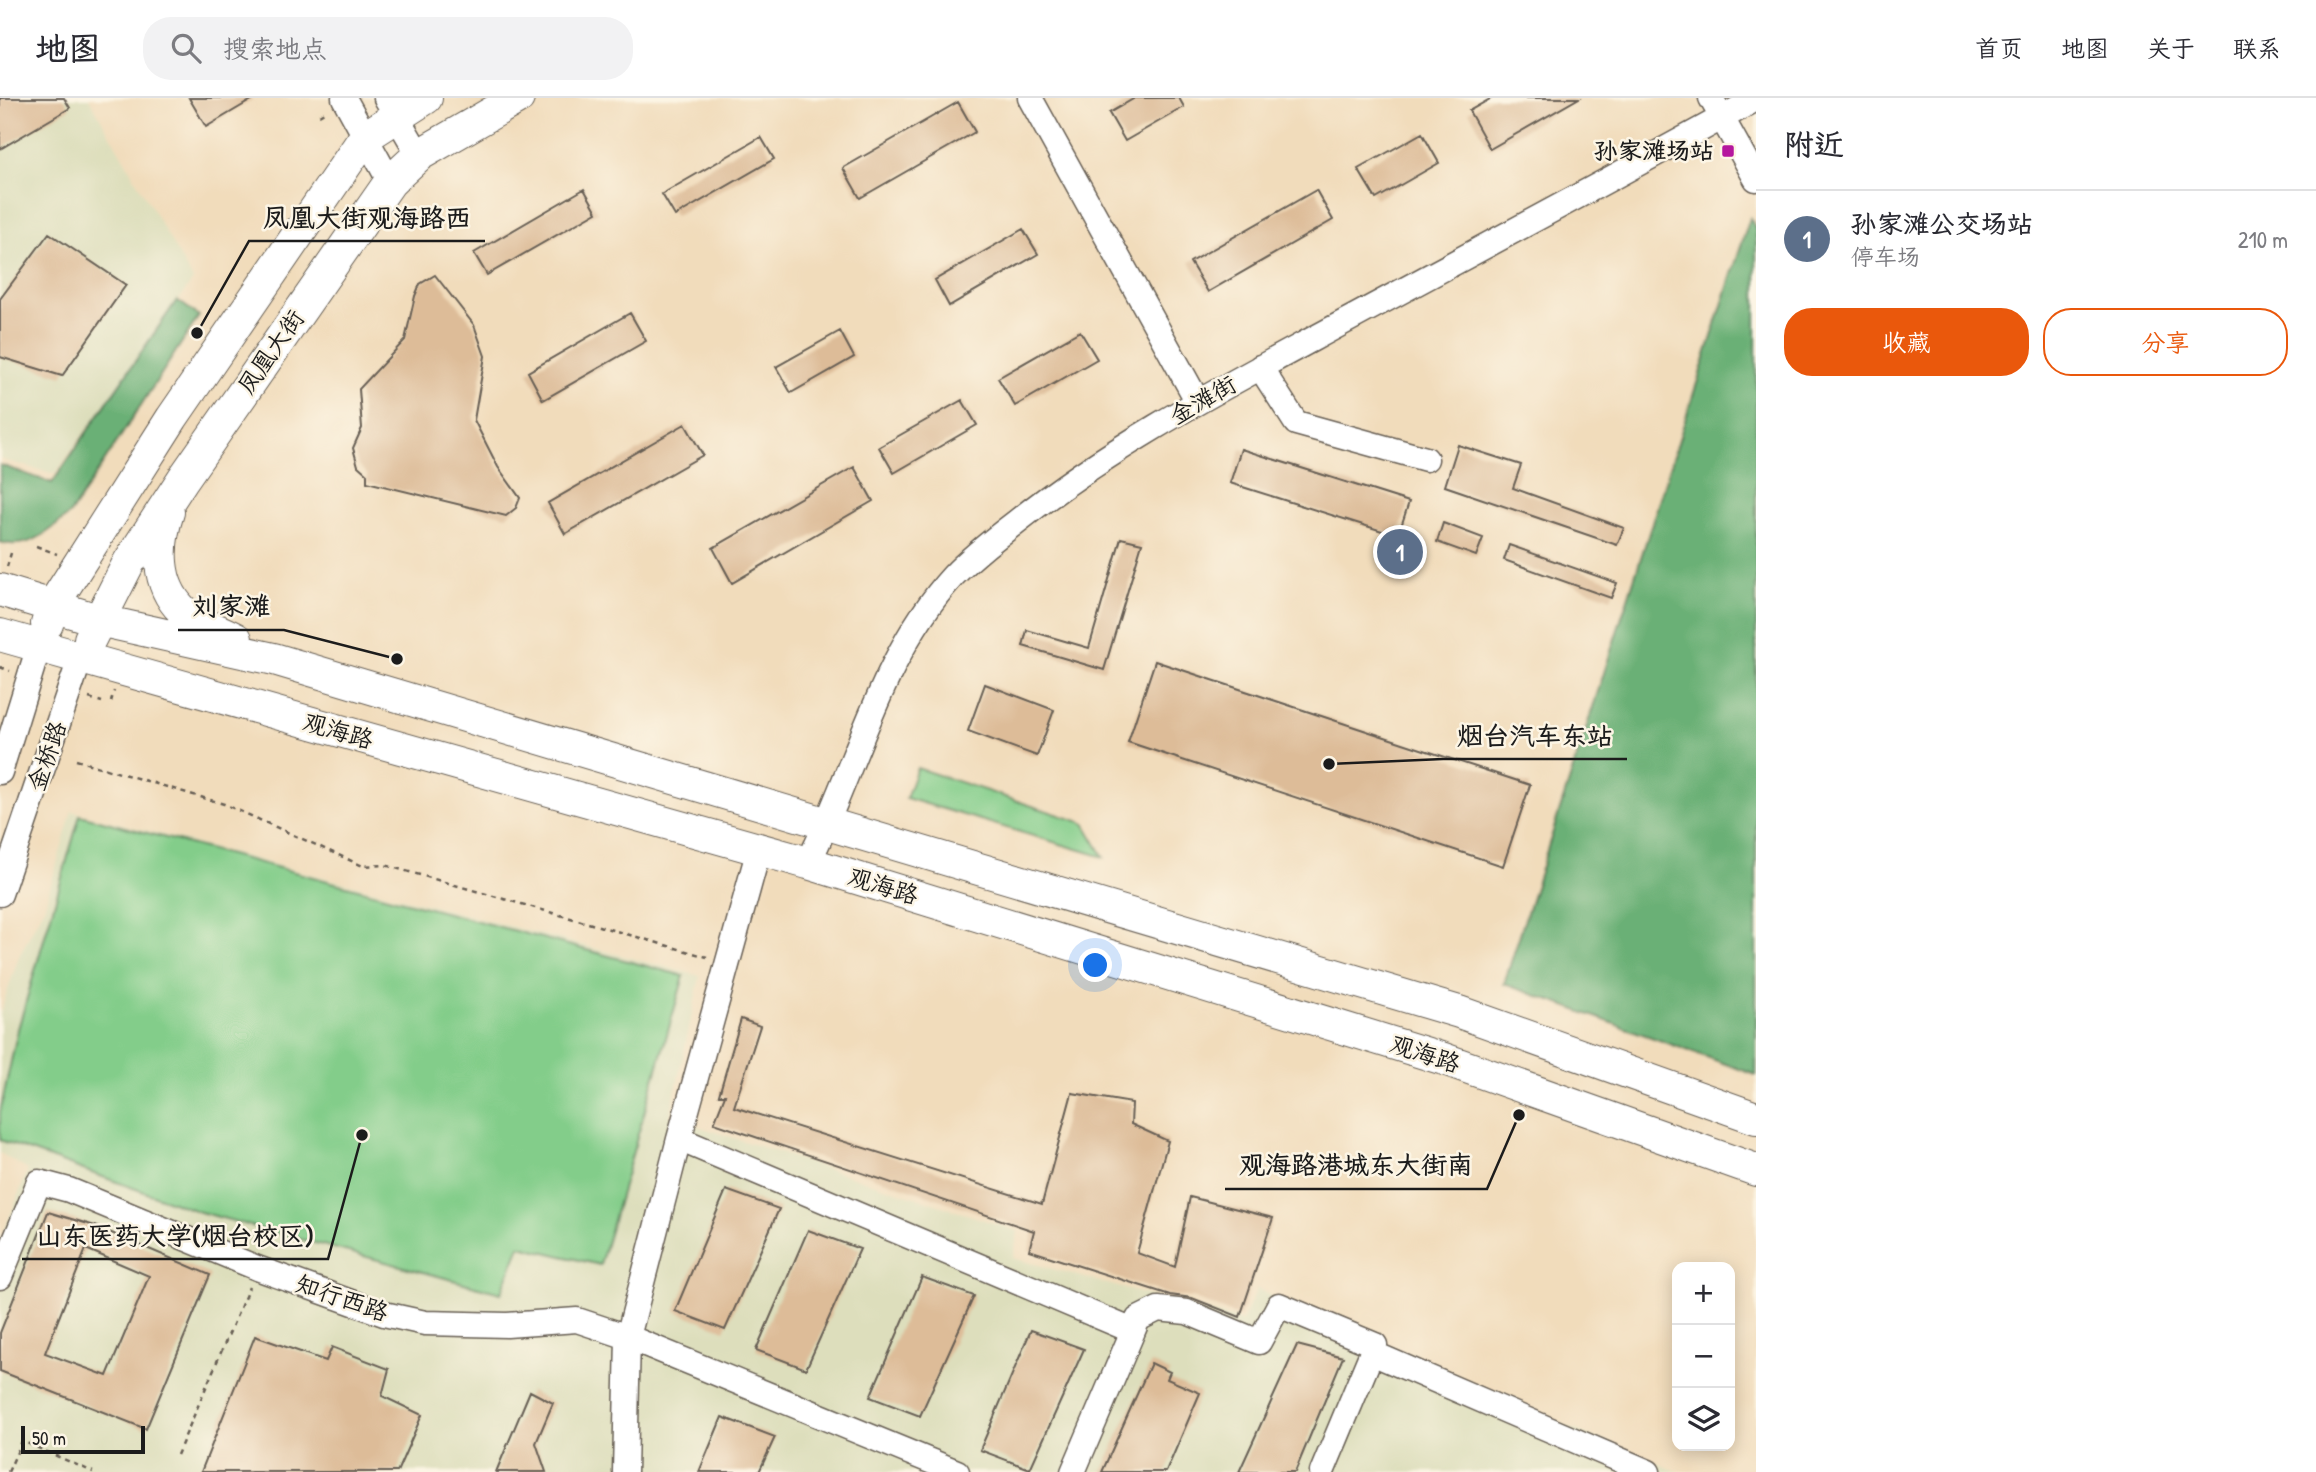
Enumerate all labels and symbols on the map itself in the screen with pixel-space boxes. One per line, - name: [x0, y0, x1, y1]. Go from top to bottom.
- place label: 孙家滩场站: [1594, 134, 1714, 166]
- marker: 孙家滩场站: [1720, 143, 1736, 159]
- callout: 凤凰大街观海路西: [249, 194, 485, 241]
- text: 凤凰大街观海路西: [263, 200, 471, 235]
- street label: 凤凰大街: [230, 303, 311, 400]
- street label: 金滩街: [1163, 367, 1242, 431]
- pin: 1: [1377, 526, 1423, 578]
- callout: 刘家滩: [178, 583, 284, 630]
- text: 刘家滩: [192, 588, 270, 623]
- street label: 观海路: [299, 705, 377, 755]
- callout: 烟台汽车东站: [1443, 712, 1627, 759]
- street label: 金桥路: [19, 716, 73, 795]
- text: 烟台汽车东站: [1457, 718, 1613, 753]
- street label: 观海路: [844, 859, 922, 911]
- your location: [1078, 948, 1112, 982]
- street label: 观海路: [1386, 1027, 1464, 1079]
- callout: 观海路港城东大街南: [1225, 1142, 1487, 1189]
- text: 观海路港城东大街南: [1239, 1147, 1473, 1182]
- callout: 山东医药大学(烟台校区): [22, 1212, 328, 1259]
- text: 山东医药大学(烟台校区): [36, 1218, 314, 1253]
- street label: 知行西路: [292, 1266, 393, 1328]
- scale bar: [21, 1423, 145, 1455]

